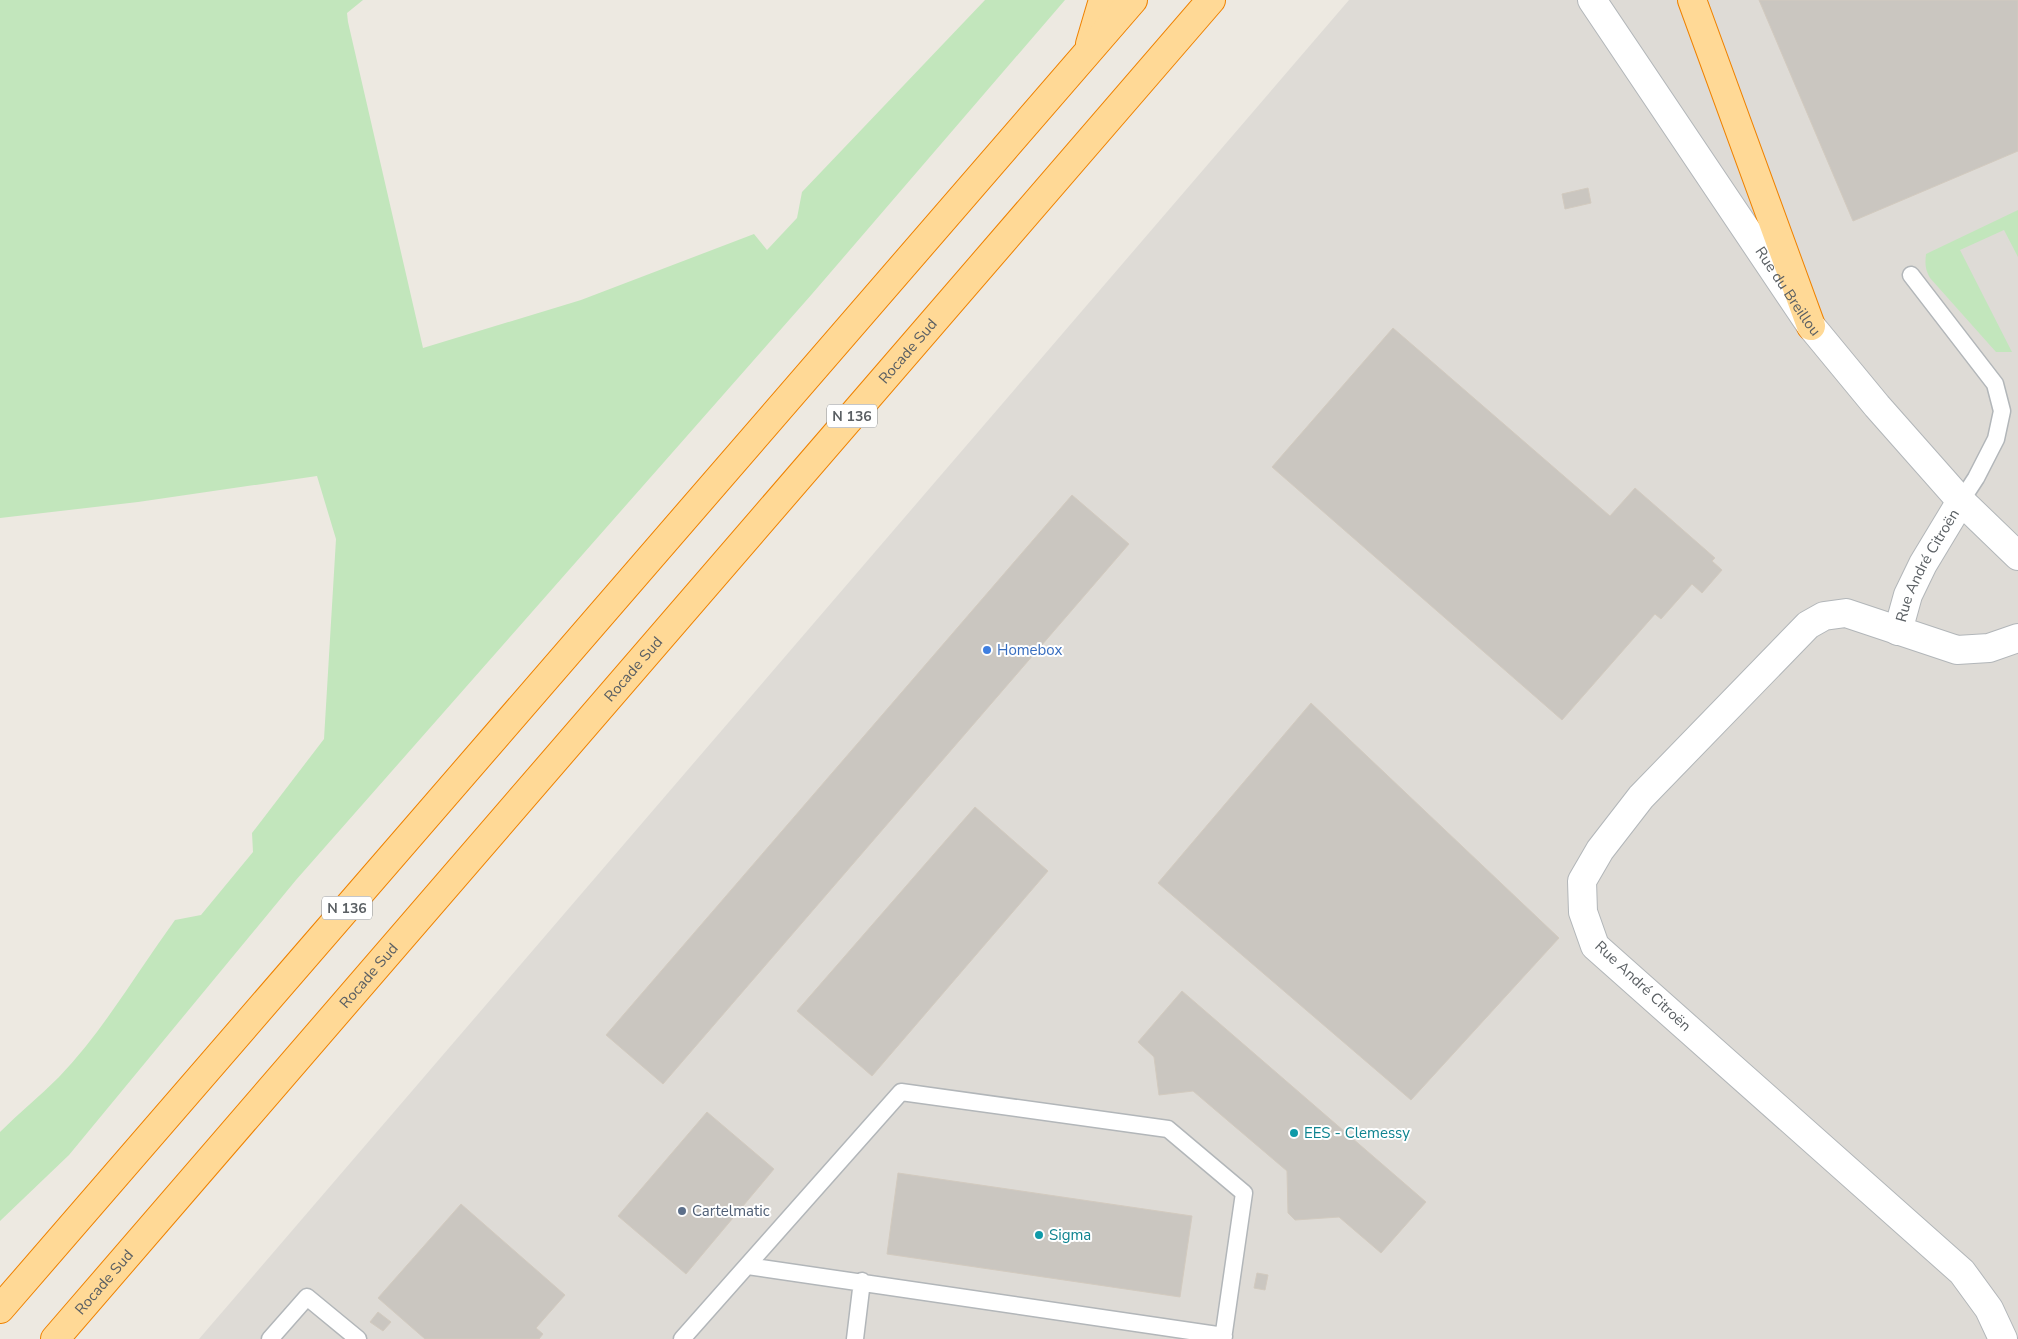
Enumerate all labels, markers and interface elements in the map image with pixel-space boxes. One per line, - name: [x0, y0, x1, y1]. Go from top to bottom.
- street label: Rue du Breillou: [1750, 243, 1825, 340]
- street label: Rocade Sud: [874, 314, 942, 388]
- road number: N 136: [827, 404, 877, 428]
- street label: Rue André Citroën: [1891, 505, 1964, 624]
- street label: Rocade Sud: [600, 632, 667, 706]
- place label: Homebox: [997, 640, 1062, 660]
- marker: Homebox: [981, 644, 993, 656]
- road number: N 136: [322, 896, 372, 920]
- street label: Rue André Citroën: [1591, 936, 1695, 1036]
- street label: Rocade Sud: [335, 939, 402, 1013]
- place label: EES - Clemessy: [1304, 1123, 1410, 1143]
- marker: EES - Clemessy: [1288, 1127, 1300, 1139]
- place label: Cartelmatic: [692, 1201, 770, 1221]
- marker: Cartelmatic: [676, 1205, 688, 1217]
- place label: Sigma: [1049, 1225, 1091, 1245]
- marker: Sigma: [1033, 1229, 1045, 1241]
- street label: Rocade Sud: [70, 1245, 138, 1319]

